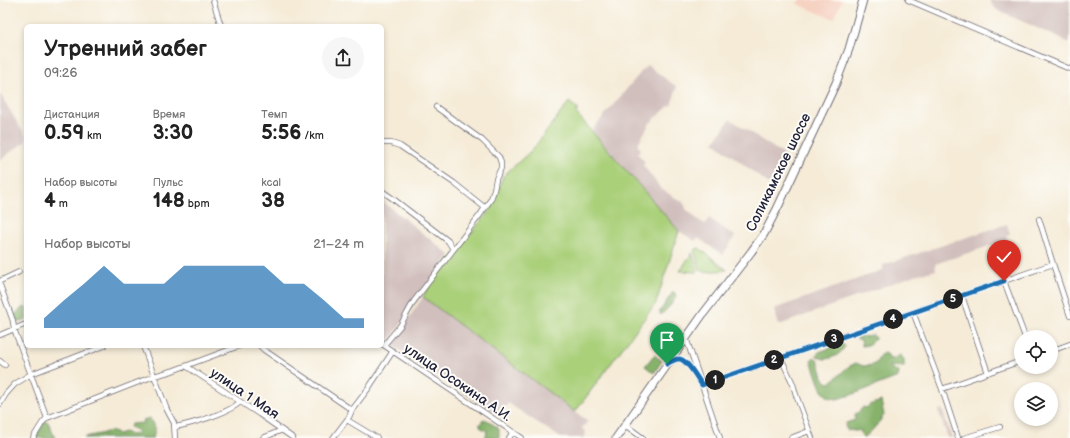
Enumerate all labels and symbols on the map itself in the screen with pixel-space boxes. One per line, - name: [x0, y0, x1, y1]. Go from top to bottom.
- street label: Соликамское шоссе: [742, 110, 815, 234]
- pin: [987, 240, 1021, 281]
- pin: 5: [943, 289, 963, 309]
- pin: 4: [883, 309, 903, 329]
- pin: [650, 323, 684, 364]
- pin: 3: [824, 329, 844, 349]
- street label: улица Осокина А.И.: [401, 340, 515, 425]
- pin: 2: [764, 350, 784, 370]
- street label: улица 1 Мая: [207, 364, 283, 423]
- pin: 1: [705, 370, 725, 390]

